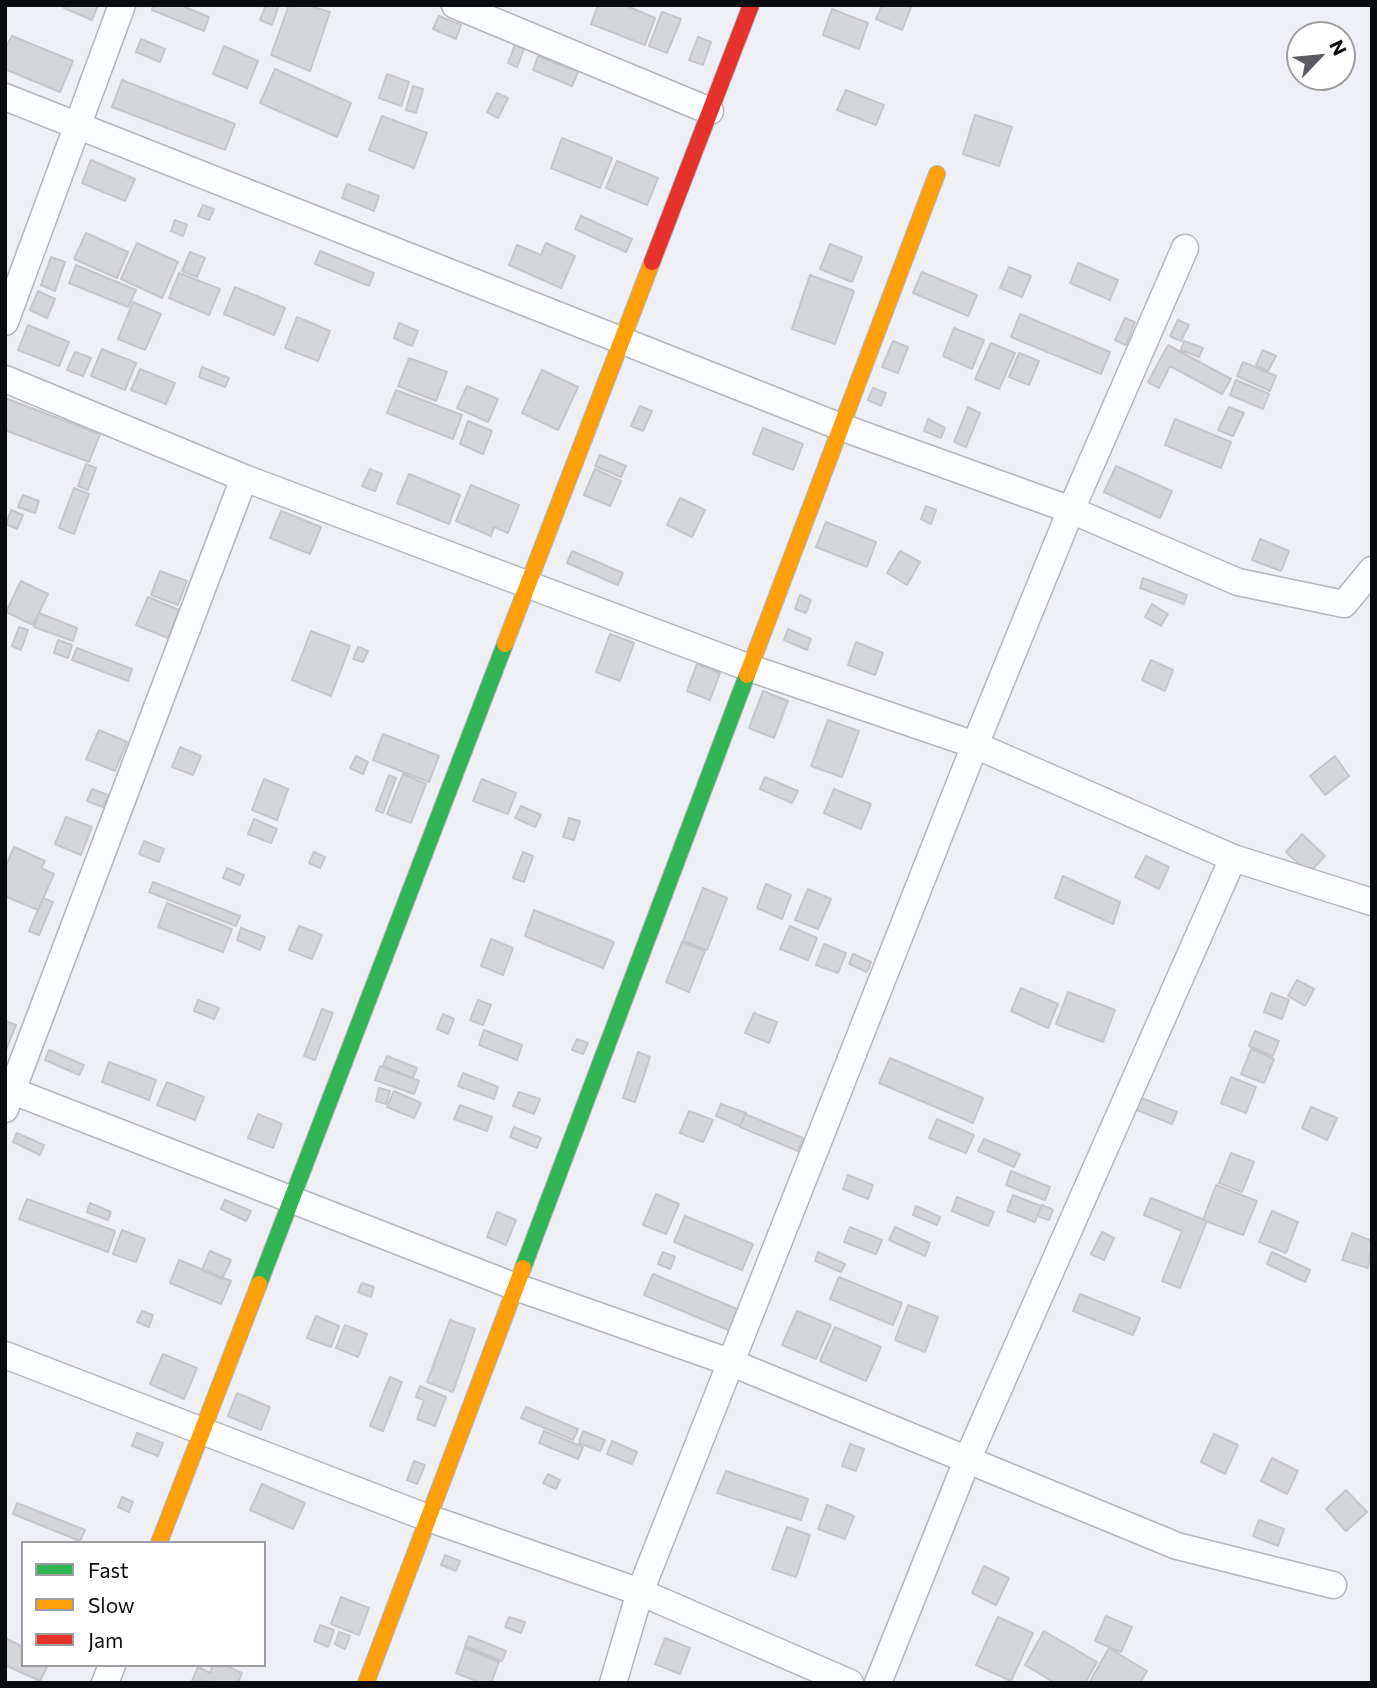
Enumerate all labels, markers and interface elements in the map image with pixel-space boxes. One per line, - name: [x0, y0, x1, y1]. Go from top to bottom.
- north arrow: [1286, 21, 1356, 91]
- text: N: [1325, 36, 1352, 59]
- legend: [21, 1541, 266, 1667]
- text: Fast: [88, 1557, 129, 1582]
- text: Slow: [88, 1592, 135, 1617]
- text: Jam: [88, 1627, 123, 1652]

